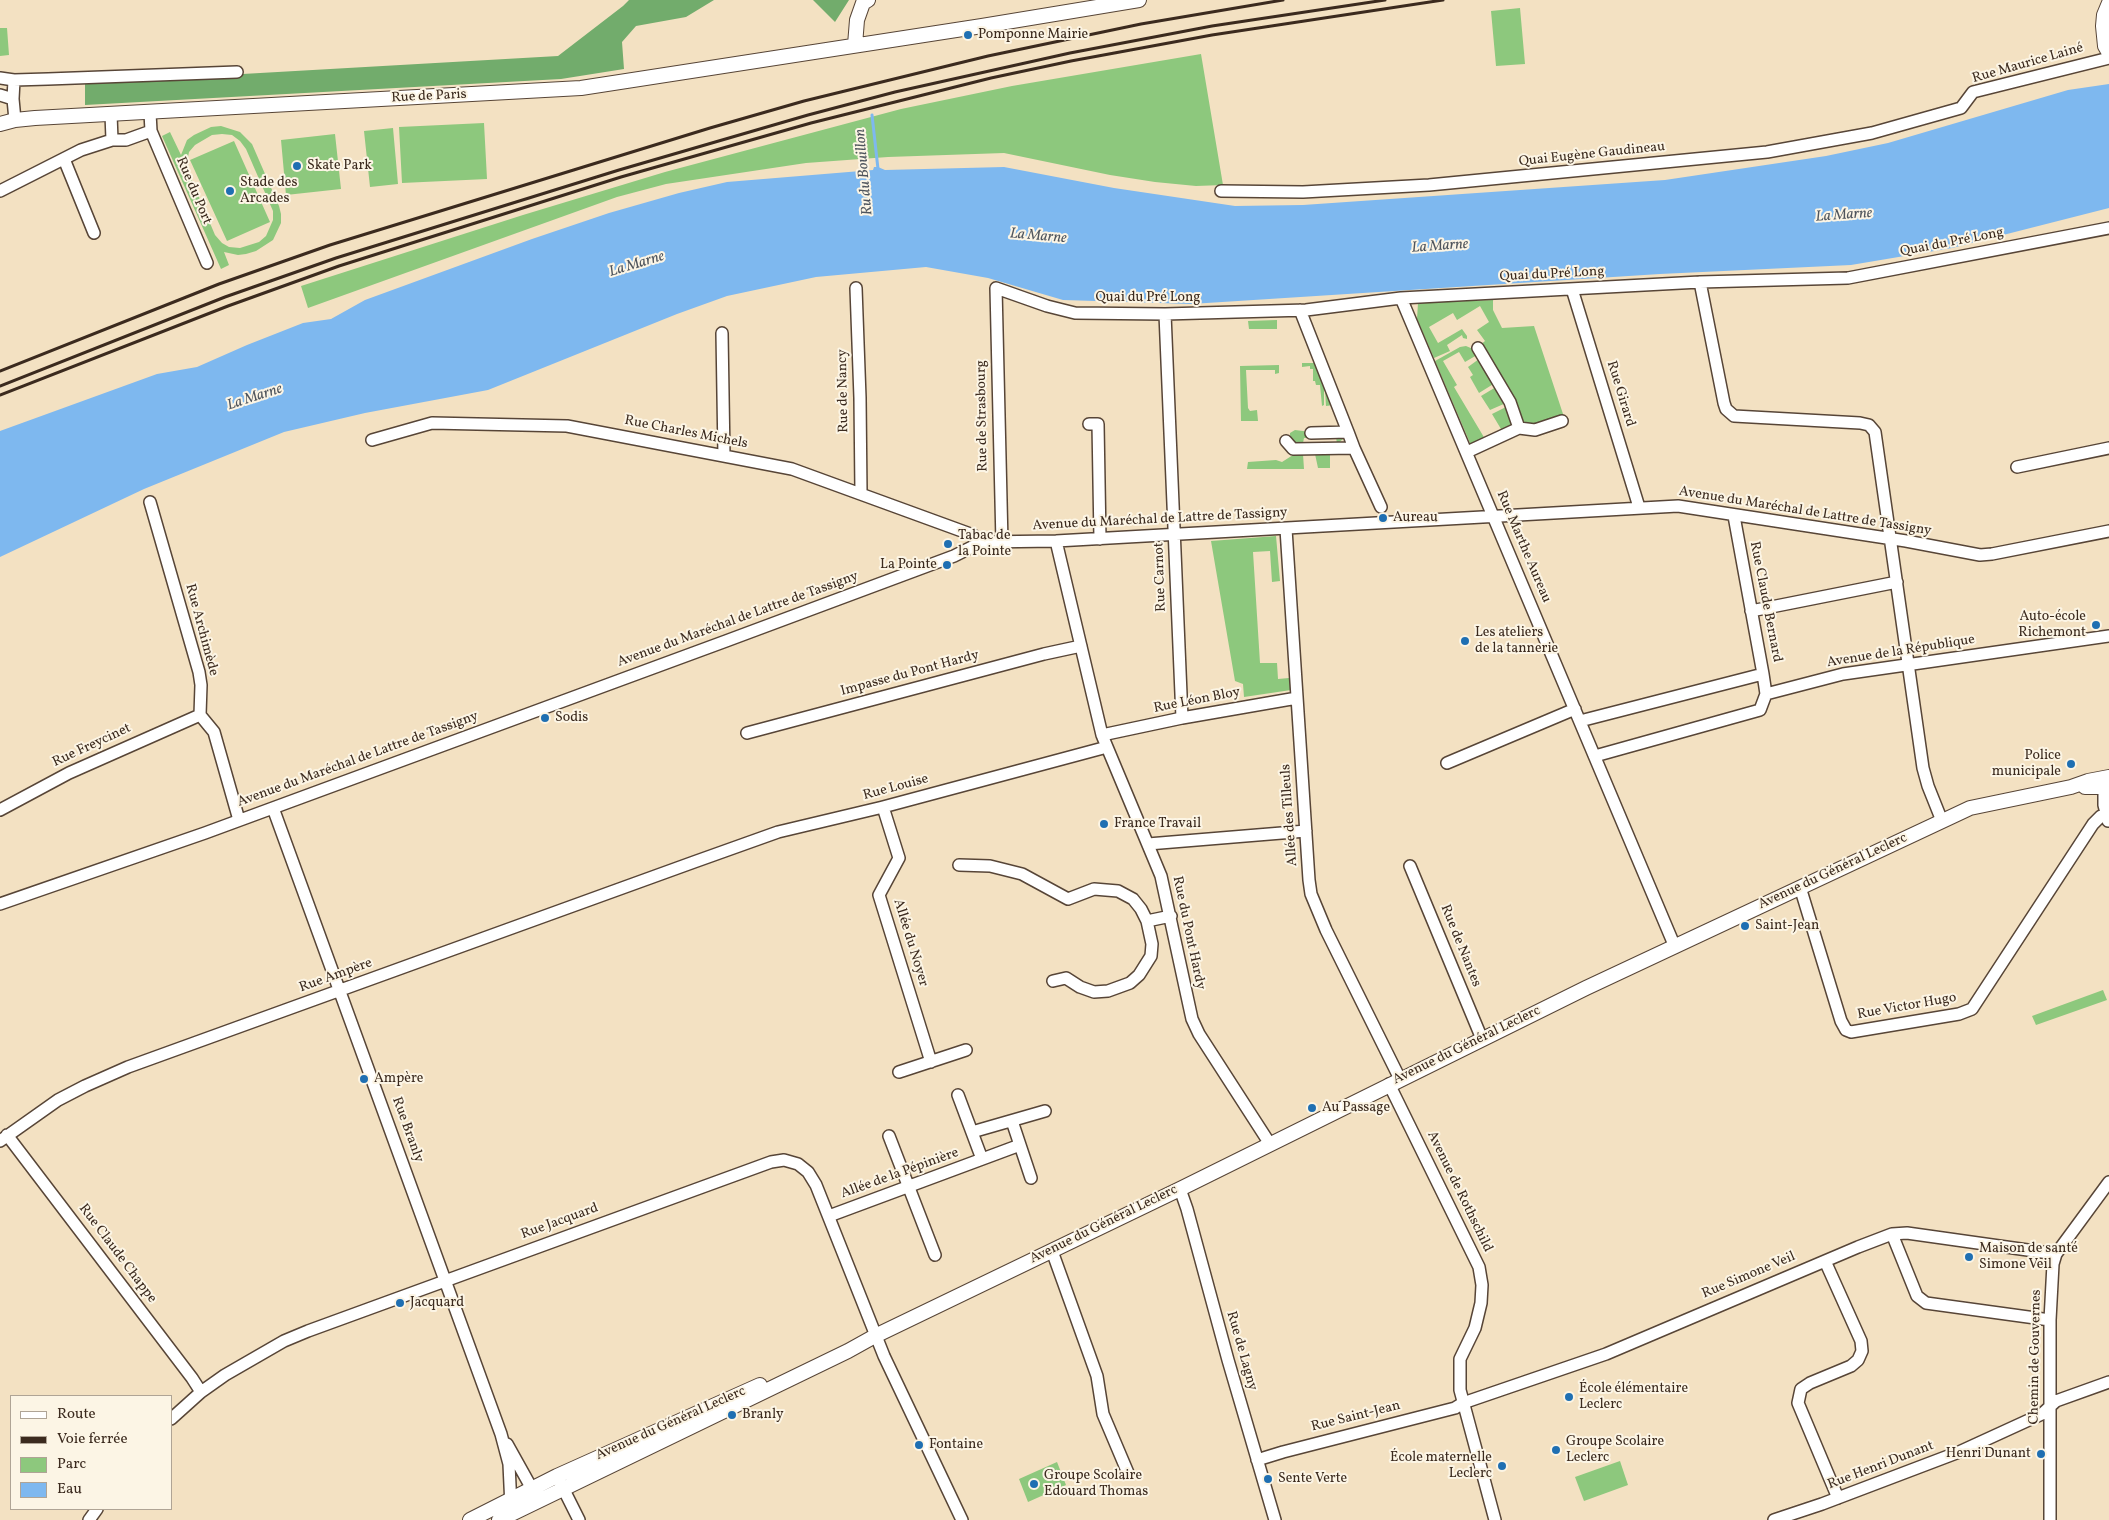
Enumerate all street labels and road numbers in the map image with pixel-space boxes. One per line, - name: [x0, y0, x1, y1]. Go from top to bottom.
- street label: Rue Maurice Lainé: [1971, 40, 2085, 88]
- street label: Rue de Paris: [391, 87, 467, 107]
- street label: Quai Eugène Gaudineau: [1518, 139, 1666, 171]
- street label: Rue du Port: [171, 155, 215, 227]
- street label: Quai du Pré Long: [1899, 225, 2005, 261]
- street label: Quai du Pré Long: [1499, 264, 1605, 286]
- street label: Quai du Pré Long: [1096, 290, 1200, 306]
- street label: Rue de Nancy: [835, 349, 853, 433]
- street label: Rue Girard: [1602, 359, 1638, 429]
- street label: Rue de Strasbourg: [974, 360, 992, 472]
- street label: Rue Charles Michels: [623, 413, 749, 453]
- street label: Avenue du Maréchal de Lattre de Tassigny: [1678, 484, 1932, 540]
- street label: Rue Marthe Aureau: [1492, 488, 1554, 606]
- street label: Avenue du Maréchal de Lattre de Tassigny: [1032, 505, 1288, 535]
- street label: Rue Claude Bernard: [1745, 540, 1785, 664]
- street label: Rue Carnot: [1151, 542, 1171, 612]
- street label: Avenue du Maréchal de Lattre de Tassigny: [615, 568, 861, 672]
- street label: Rue Archimède: [181, 582, 221, 678]
- street label: Avenue de la République: [1826, 632, 1976, 672]
- street label: Impasse du Pont Hardy: [839, 647, 981, 701]
- street label: Rue Léon Bloy: [1152, 684, 1242, 718]
- street label: Avenue du Maréchal de Lattre de Tassigny: [235, 708, 481, 812]
- street label: Rue Freycinet: [50, 721, 134, 771]
- street label: Allée des Tilleuls: [1278, 763, 1302, 867]
- street label: Rue Louise: [861, 771, 931, 805]
- street label: Avenue du Général Leclerc: [1756, 830, 1910, 914]
- street label: Rue du Pont Hardy: [1168, 875, 1208, 991]
- street label: Allée du Noyer: [889, 897, 931, 989]
- street label: Rue de Nantes: [1436, 902, 1484, 990]
- street label: Rue Ampère: [297, 955, 375, 997]
- street label: Rue Victor Hugo: [1856, 990, 1958, 1024]
- street label: Avenue du Général Leclerc: [1390, 1003, 1544, 1089]
- street label: Rue Branly: [387, 1095, 427, 1165]
- street label: Avenue de Rothschild: [1422, 1129, 1496, 1255]
- street label: Allée de la Pépinière: [839, 1145, 961, 1203]
- street label: Avenue du Général Leclerc: [1027, 1182, 1181, 1268]
- street label: Rue Jacquard: [519, 1200, 601, 1244]
- street label: Rue Claude Chappe: [74, 1201, 160, 1307]
- street label: Rue Simone Veil: [1700, 1249, 1798, 1303]
- street label: Chemin de Gouvernes: [2026, 1289, 2046, 1425]
- street label: Rue de Lagny: [1222, 1309, 1260, 1393]
- street label: Avenue du Général Leclerc: [593, 1383, 749, 1465]
- street label: Rue Saint-Jean: [1310, 1398, 1402, 1436]
- street label: Rue Henri Dunant: [1826, 1438, 1936, 1494]

